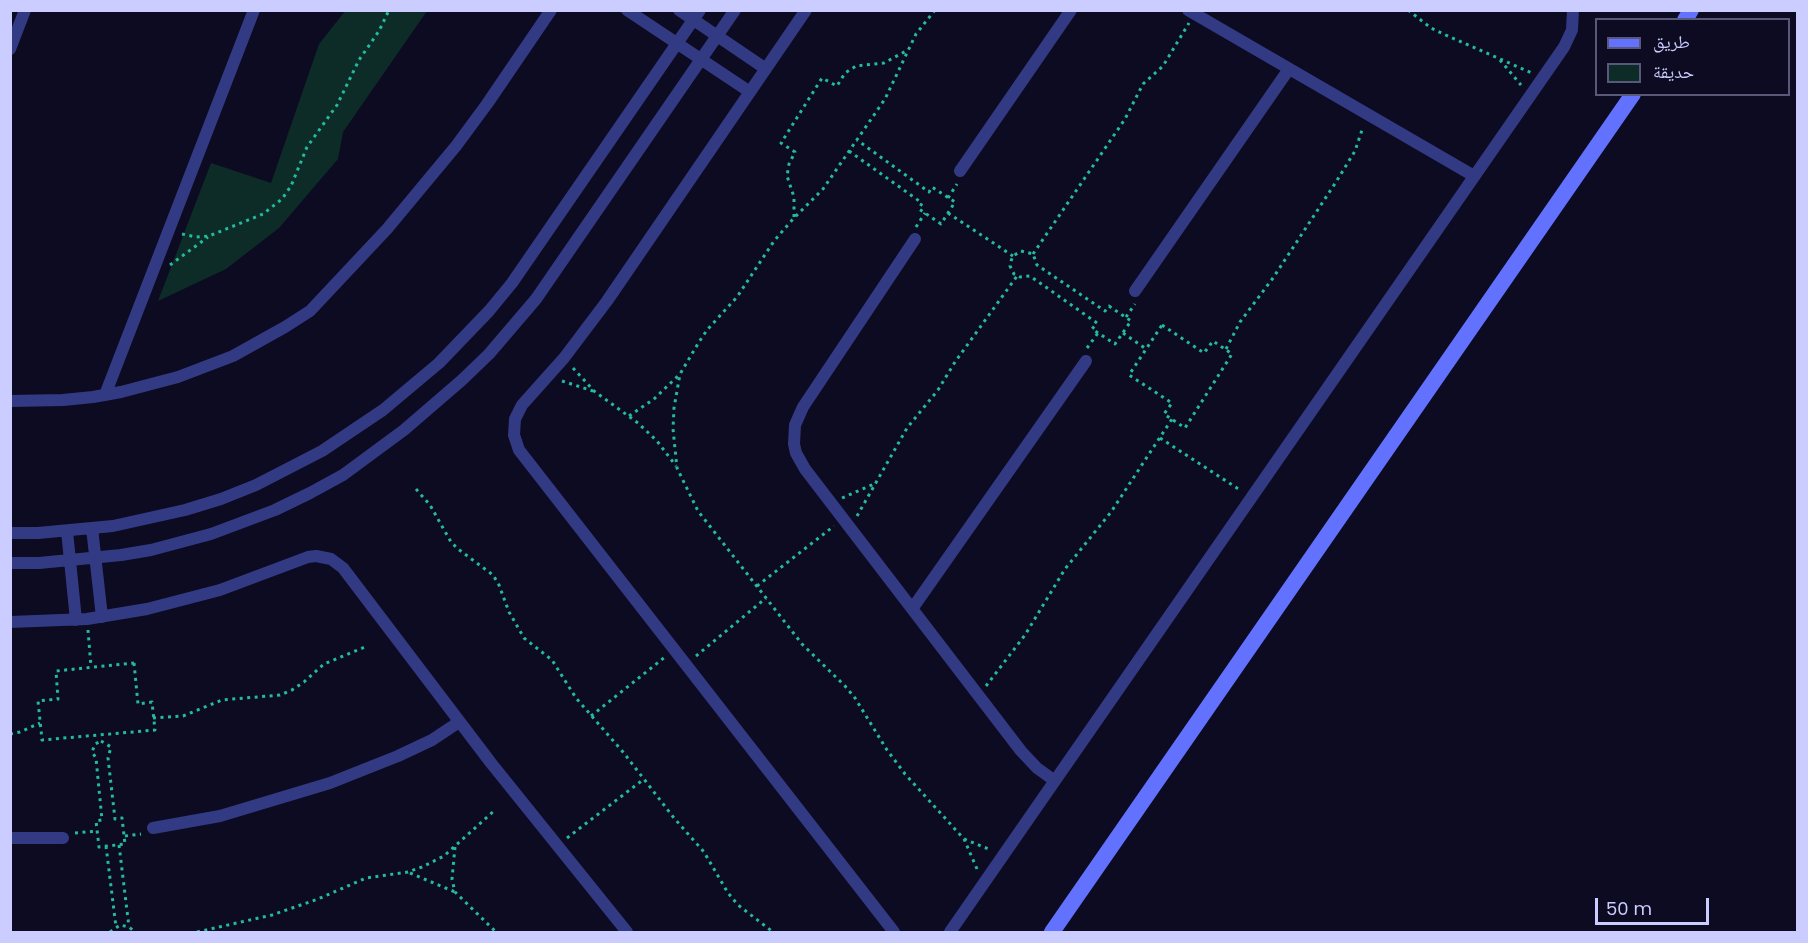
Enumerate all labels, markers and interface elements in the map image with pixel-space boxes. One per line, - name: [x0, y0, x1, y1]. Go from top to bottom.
- legend: [1595, 18, 1790, 96]
- text: طريق: [1653, 29, 1690, 54]
- text: حديقة: [1653, 59, 1694, 84]
- scale bar: [1598, 886, 1712, 924]
- text: 50 m: [1606, 896, 1652, 921]

